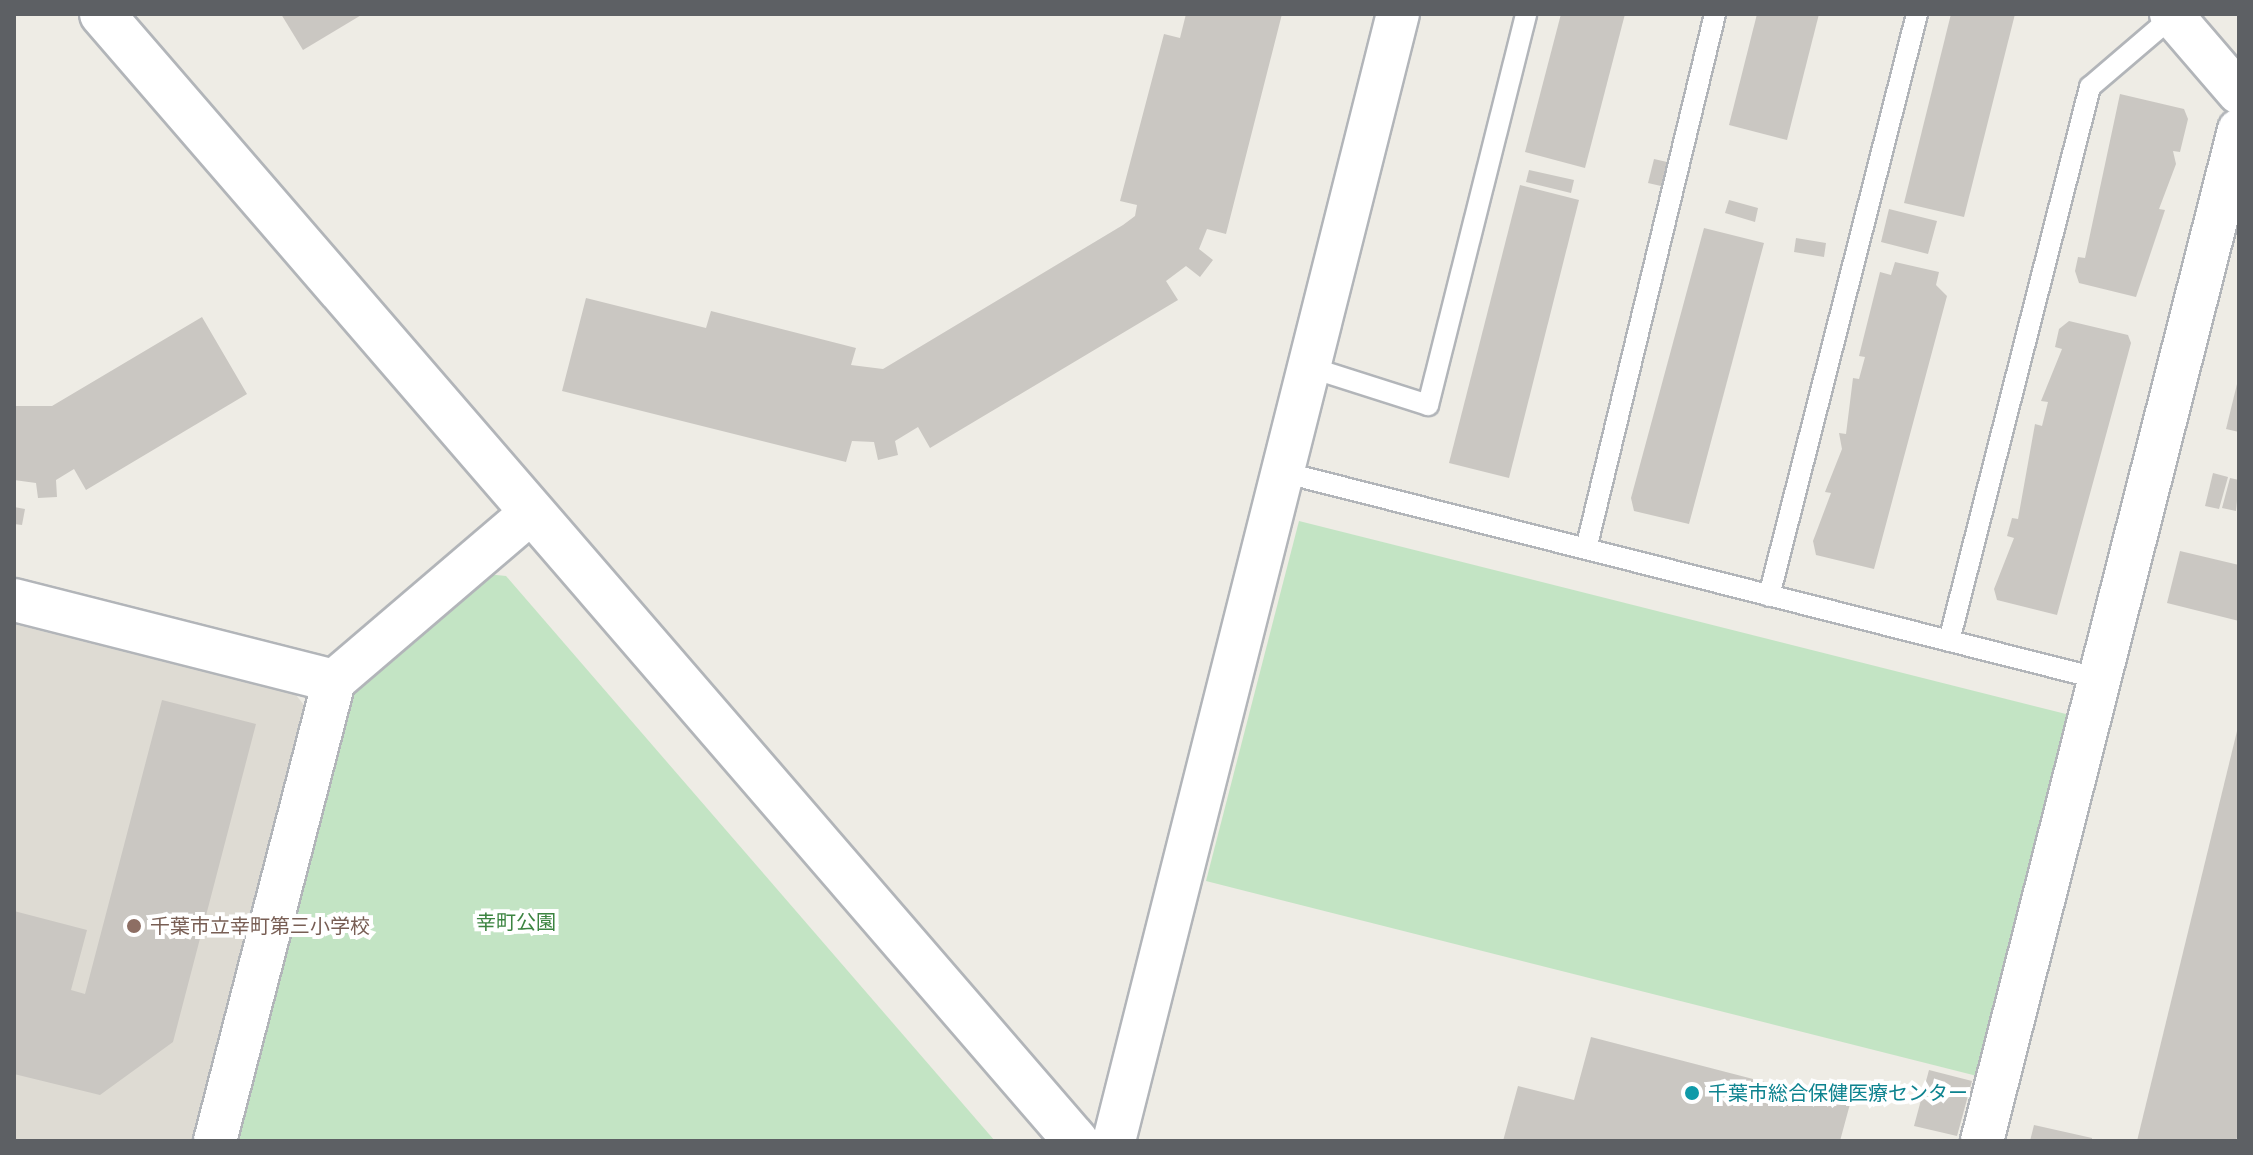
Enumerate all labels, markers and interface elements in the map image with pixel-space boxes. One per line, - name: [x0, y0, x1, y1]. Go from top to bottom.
- park label: 幸町公園: [476, 910, 556, 934]
- place label: 千葉市立幸町第三小学校: [150, 914, 370, 938]
- marker: 千葉市立幸町第三小学校: [125, 917, 143, 935]
- place label: 千葉市総合保健医療センター: [1708, 1081, 1968, 1105]
- marker: 千葉市総合保健医療センター: [1683, 1084, 1701, 1102]

